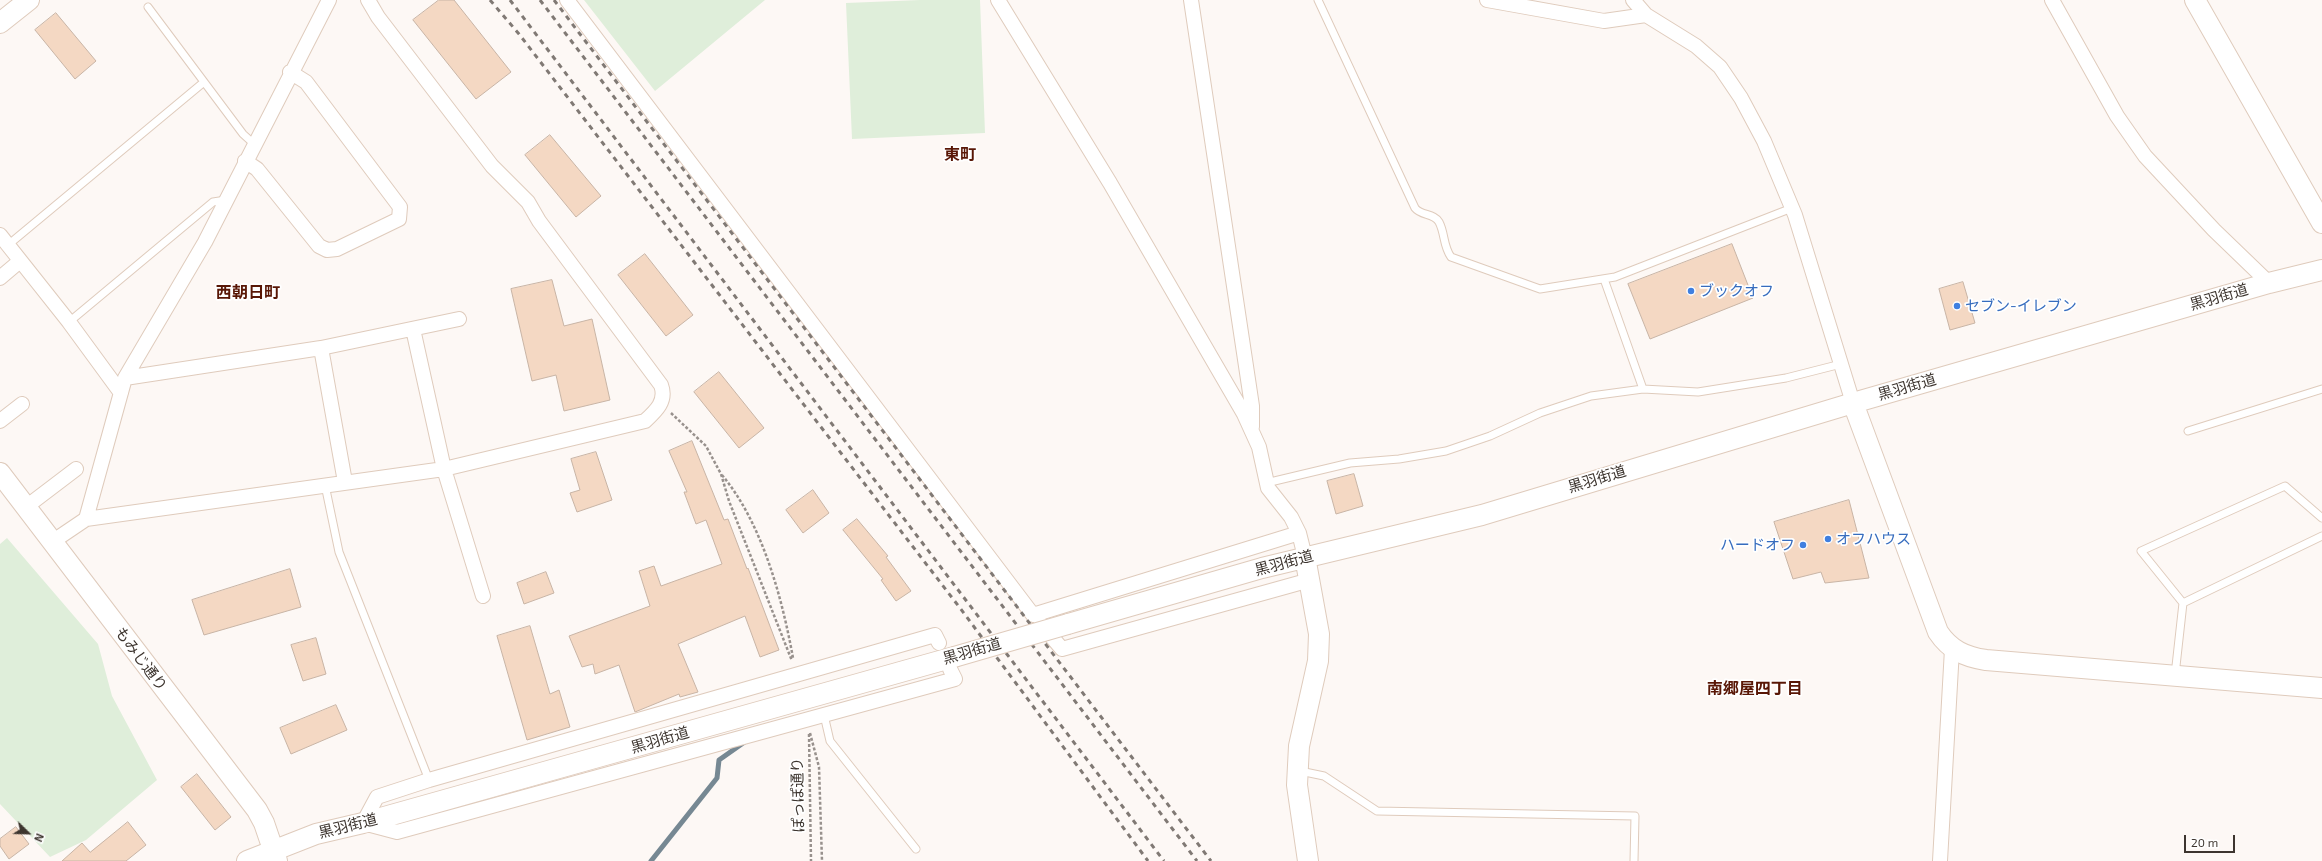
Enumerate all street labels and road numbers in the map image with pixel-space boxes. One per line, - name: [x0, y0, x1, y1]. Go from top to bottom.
- street label: 黒羽街道: [2188, 280, 2250, 314]
- street label: 黒羽街道: [1876, 370, 1938, 404]
- street label: 黒羽街道: [1566, 462, 1628, 496]
- street label: 黒羽街道: [1253, 547, 1315, 579]
- street label: もみじ通り: [111, 624, 171, 694]
- street label: 黒羽街道: [941, 634, 1003, 668]
- street label: 黒羽街道: [629, 723, 691, 757]
- street label: ぽっぽ通り: [788, 757, 808, 833]
- street label: 黒羽街道: [317, 810, 379, 842]

